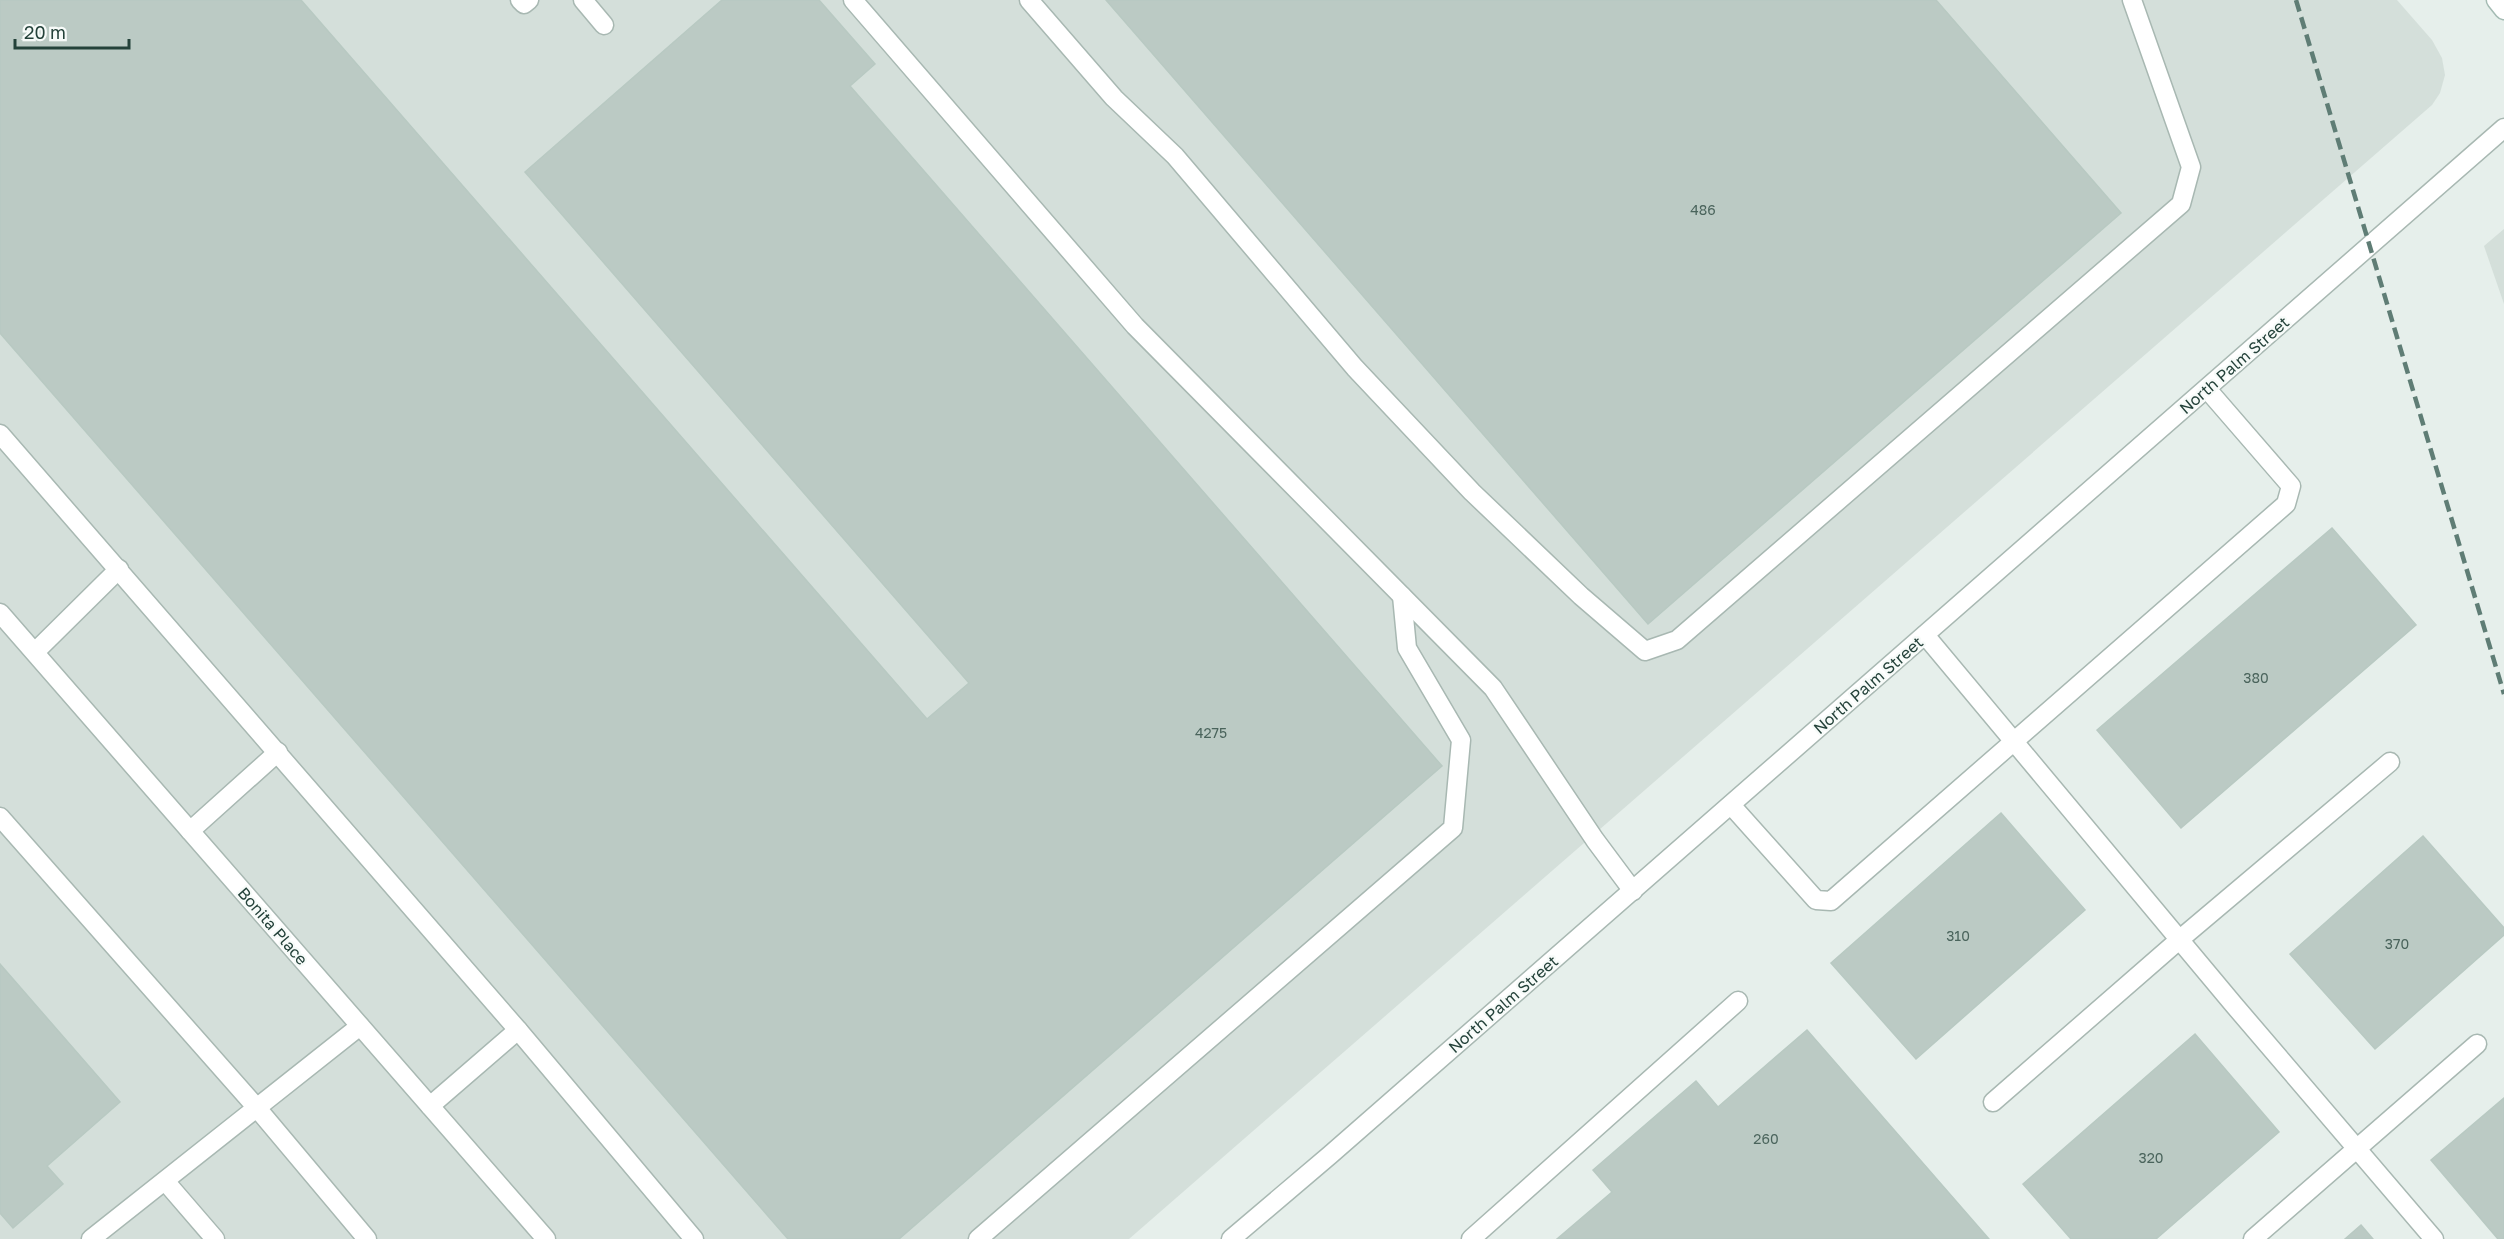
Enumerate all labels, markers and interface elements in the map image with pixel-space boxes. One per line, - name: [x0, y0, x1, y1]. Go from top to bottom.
- scale bar: [15, 12, 129, 50]
- text: 20 m: [24, 21, 66, 43]
- house number: 486: [1690, 201, 1716, 218]
- street label: North Palm Street: [2175, 312, 2293, 418]
- street label: North Palm Street: [1809, 632, 1927, 738]
- house number: 380: [2243, 669, 2269, 686]
- house number: 4275: [1195, 724, 1227, 741]
- street label: Bonita Place: [234, 883, 312, 969]
- house number: 310: [1946, 927, 1970, 944]
- house number: 370: [2385, 935, 2409, 952]
- street label: North Palm Street: [1444, 951, 1562, 1057]
- house number: 260: [1753, 1130, 1779, 1147]
- house number: 320: [2139, 1149, 2164, 1166]

